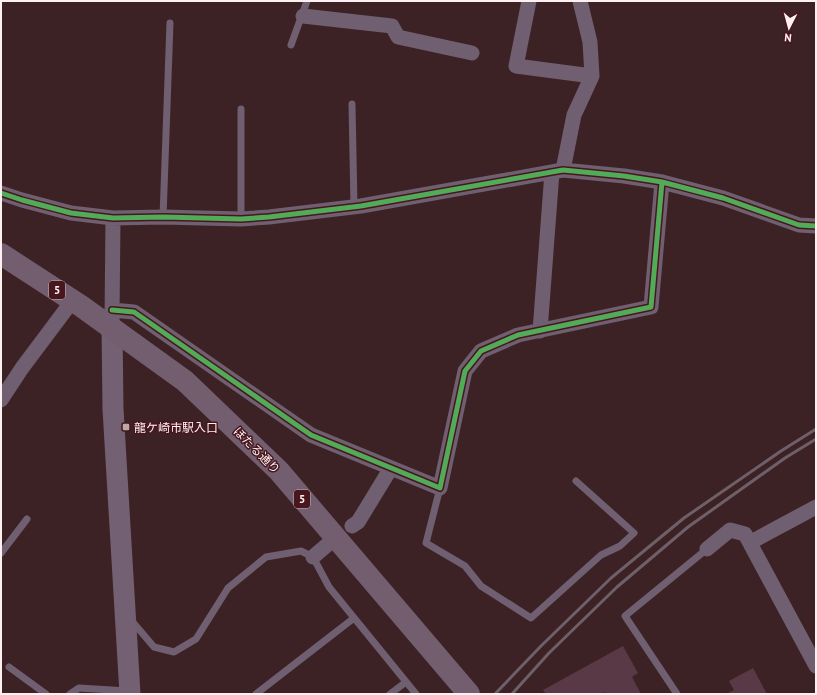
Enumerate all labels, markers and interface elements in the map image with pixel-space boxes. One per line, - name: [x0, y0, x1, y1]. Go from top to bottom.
- north arrow: [769, 8, 809, 48]
- text: N: [784, 31, 792, 45]
- road number: 5: [49, 281, 65, 299]
- place label: 龍ケ崎市駅入口: [134, 420, 218, 435]
- marker: 龍ケ崎市駅入口: [121, 422, 131, 432]
- street label: ほたる通り: [230, 423, 284, 477]
- road number: 5: [294, 490, 310, 508]

